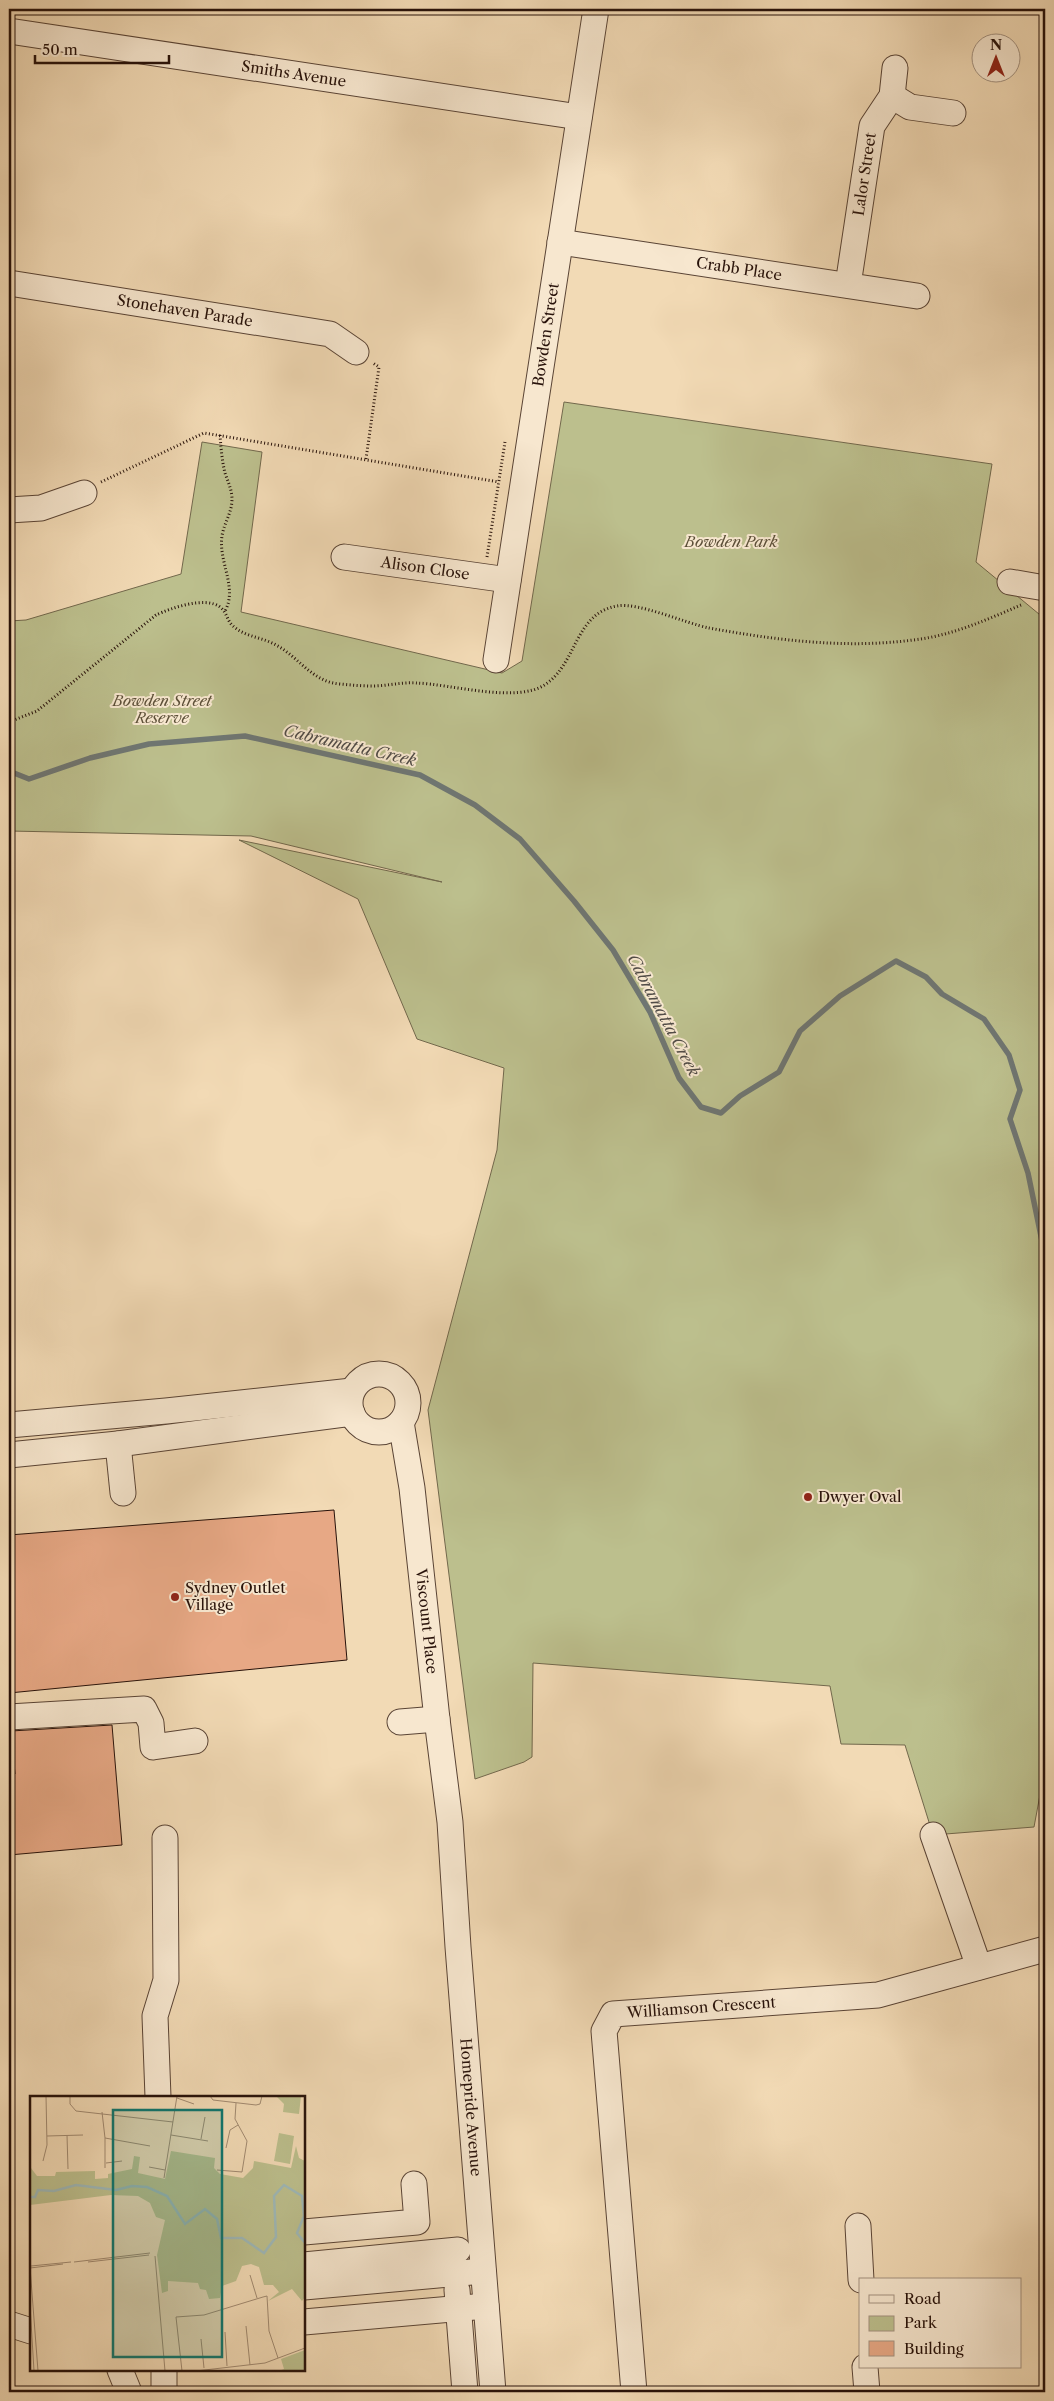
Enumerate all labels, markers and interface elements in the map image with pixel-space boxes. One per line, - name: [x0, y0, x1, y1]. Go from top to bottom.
- scale bar: [35, 32, 169, 64]
- north arrow: [972, 32, 1022, 82]
- text: N: [990, 36, 1002, 54]
- text: 50 m: [42, 40, 78, 59]
- street label: Smiths Avenue: [240, 56, 347, 91]
- street label: Lalor Street: [849, 131, 880, 217]
- street label: Crabb Place: [695, 253, 783, 284]
- street label: Bowden Street: [528, 281, 563, 388]
- street label: Stonehaven Parade: [116, 290, 254, 331]
- park label: Bowden Park: [684, 532, 778, 551]
- street label: Alison Close: [379, 552, 471, 584]
- park label: Bowden Street Reserve: [111, 691, 212, 727]
- water label: Cabramatta Creek: [282, 720, 419, 770]
- water label: Cabramatta Creek: [623, 951, 705, 1080]
- place label: Dwyer Oval: [818, 1487, 902, 1506]
- marker: Dwyer Oval: [802, 1491, 814, 1503]
- street label: Viscount Place: [412, 1567, 442, 1675]
- place label: Sydney Outlet Village: [184, 1578, 286, 1614]
- marker: Sydney Outlet Village: [169, 1591, 181, 1603]
- street label: Williamson Crescent: [625, 1992, 777, 2022]
- street label: Homepride Avenue: [456, 2037, 486, 2177]
- inset map: [30, 2096, 305, 2371]
- legend: [859, 2278, 1022, 2368]
- text: Road: [904, 2289, 941, 2308]
- text: Park: [904, 2313, 938, 2332]
- text: Building: [904, 2339, 964, 2358]

